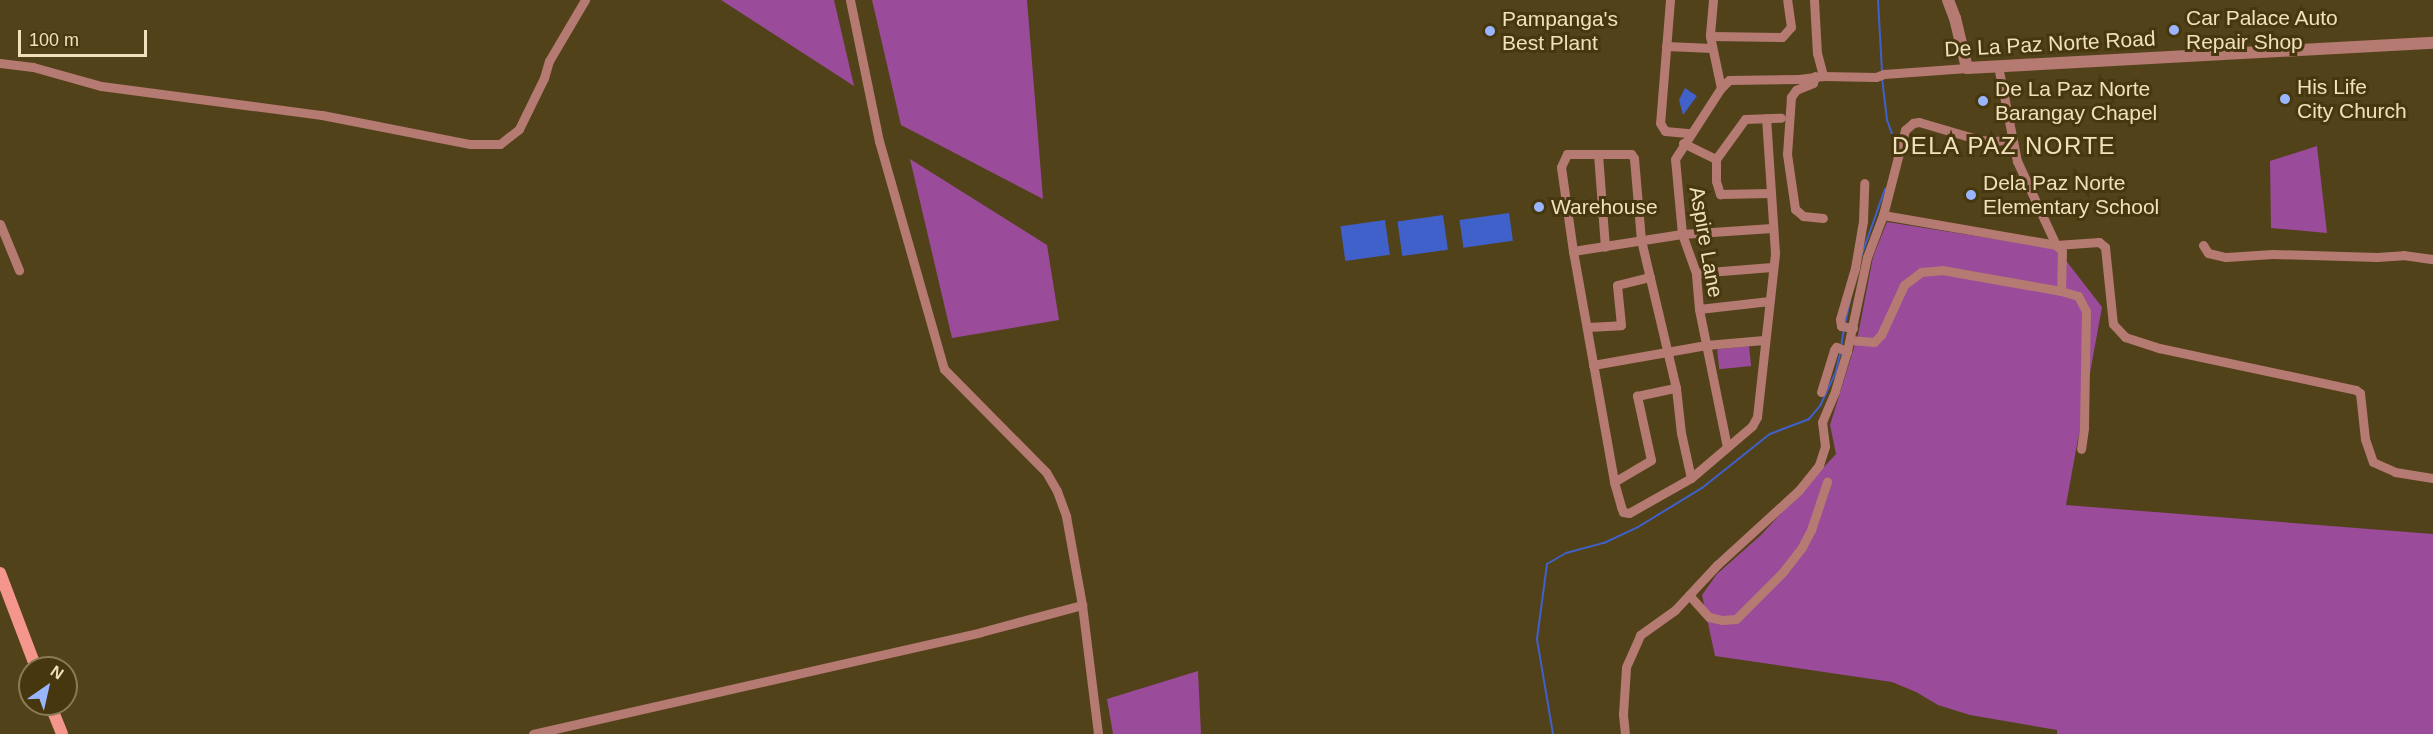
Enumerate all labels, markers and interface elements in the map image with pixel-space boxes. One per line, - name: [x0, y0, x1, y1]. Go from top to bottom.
- place label: Car Palace Auto Repair Shop: [2186, 5, 2339, 55]
- place label: Pampanga's Best Plant: [1502, 6, 1618, 56]
- scale bar: [21, 18, 150, 56]
- marker: Car Palace Auto Repair Shop: [2167, 23, 2181, 37]
- marker: Pampanga's Best Plant: [1483, 24, 1497, 38]
- street label: De La Paz Norte Road: [1944, 26, 2156, 62]
- text: 100 m: [29, 30, 79, 50]
- place label: His Life City Church: [2297, 74, 2407, 124]
- place label: De La Paz Norte Barangay Chapel: [1995, 76, 2157, 126]
- marker: His Life City Church: [2278, 92, 2292, 106]
- marker: De La Paz Norte Barangay Chapel: [1976, 94, 1990, 108]
- district label: DELA PAZ NORTE: [1891, 132, 2117, 160]
- place label: Dela Paz Norte Elementary School: [1983, 170, 2159, 220]
- street label: Aspire Lane: [1684, 185, 1728, 299]
- marker: Dela Paz Norte Elementary School: [1964, 188, 1978, 202]
- place label: Warehouse: [1551, 194, 1658, 220]
- marker: Warehouse: [1532, 200, 1546, 214]
- north arrow: [18, 656, 78, 716]
- text: N: [48, 662, 67, 683]

